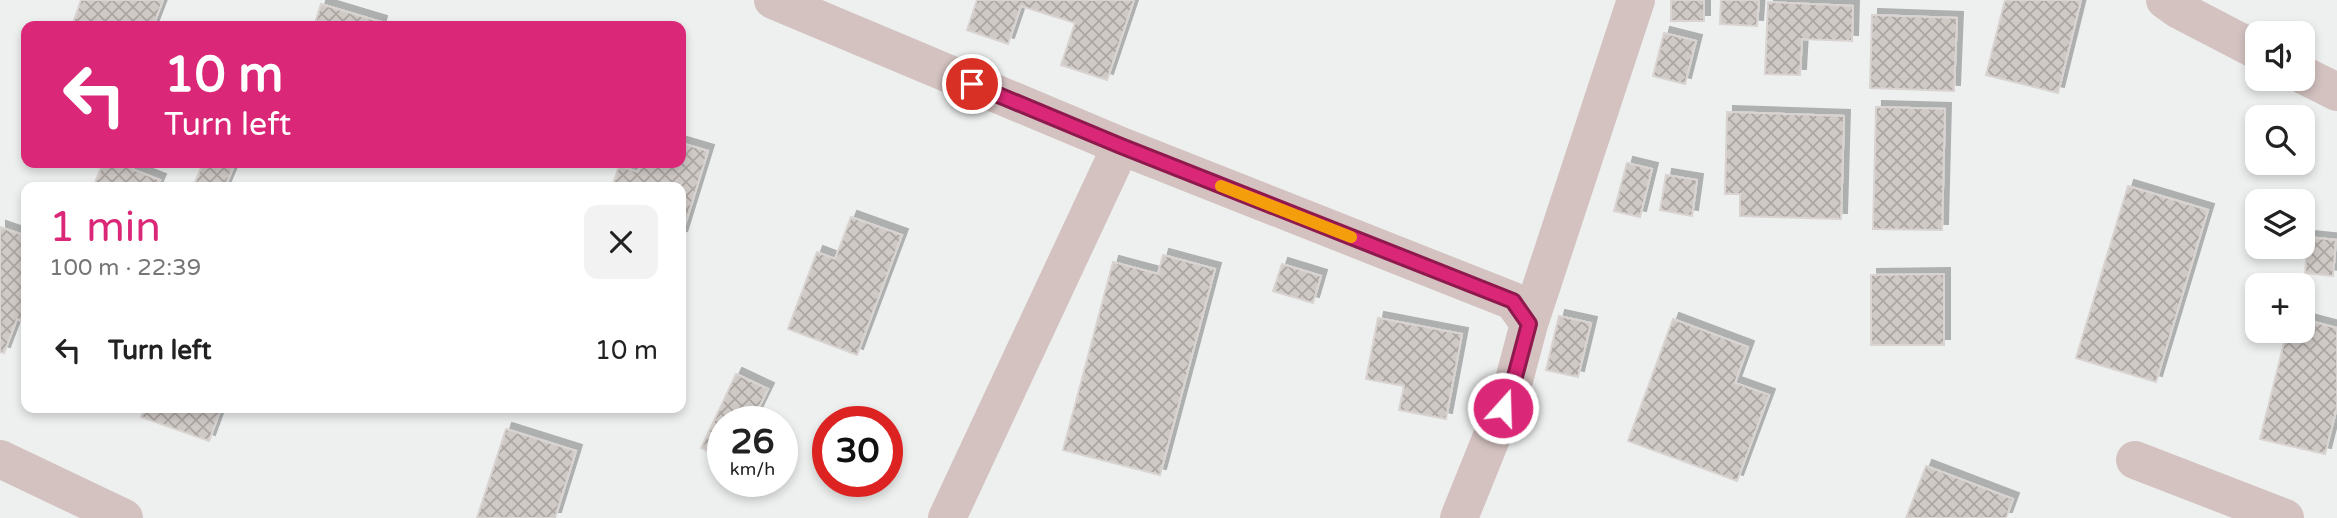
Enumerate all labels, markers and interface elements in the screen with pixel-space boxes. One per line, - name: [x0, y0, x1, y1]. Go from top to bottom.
- map controls: [2245, 21, 2315, 343]
- button: sound: [2245, 21, 2315, 91]
- text: 10 m: [164, 46, 283, 105]
- icon: left: [49, 49, 140, 140]
- pin: [942, 54, 1002, 114]
- icon: arrive: [953, 65, 991, 103]
- button: search: [2245, 105, 2315, 175]
- text: Turn left: [164, 106, 291, 144]
- button: layers: [2245, 189, 2315, 259]
- text: 1 min: [49, 202, 161, 253]
- button: close: [584, 205, 658, 279]
- text: 100 m · 22:39: [49, 254, 201, 282]
- button: +: [2245, 273, 2315, 343]
- icon: left: [49, 331, 87, 369]
- text: Turn left: [108, 335, 211, 366]
- text: 10 m: [595, 335, 658, 366]
- position arrow: [1466, 371, 1540, 445]
- speed limit sign: 30: [812, 406, 903, 497]
- text: 26: [731, 421, 774, 463]
- text: km/h: [730, 458, 775, 480]

